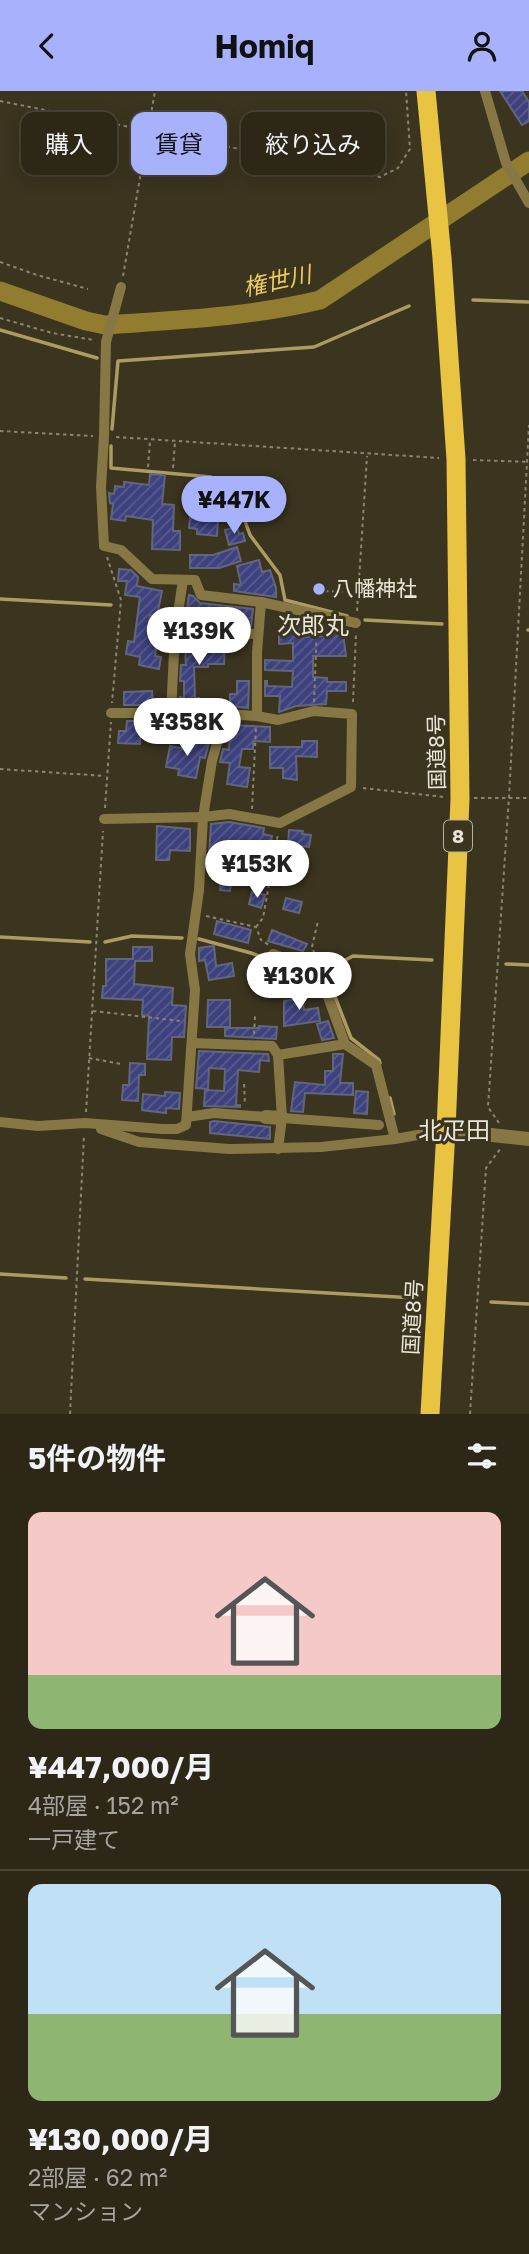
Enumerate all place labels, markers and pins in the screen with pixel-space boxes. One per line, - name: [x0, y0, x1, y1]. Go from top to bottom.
- pin: ¥447K: [185, 477, 283, 536]
- place label: 八幡神社: [333, 575, 417, 601]
- marker: 八幡神社: [311, 581, 327, 597]
- pin: ¥139K: [150, 607, 248, 667]
- pin: ¥358K: [138, 699, 236, 758]
- pin: ¥153K: [208, 841, 306, 900]
- pin: ¥130K: [250, 953, 348, 1012]

